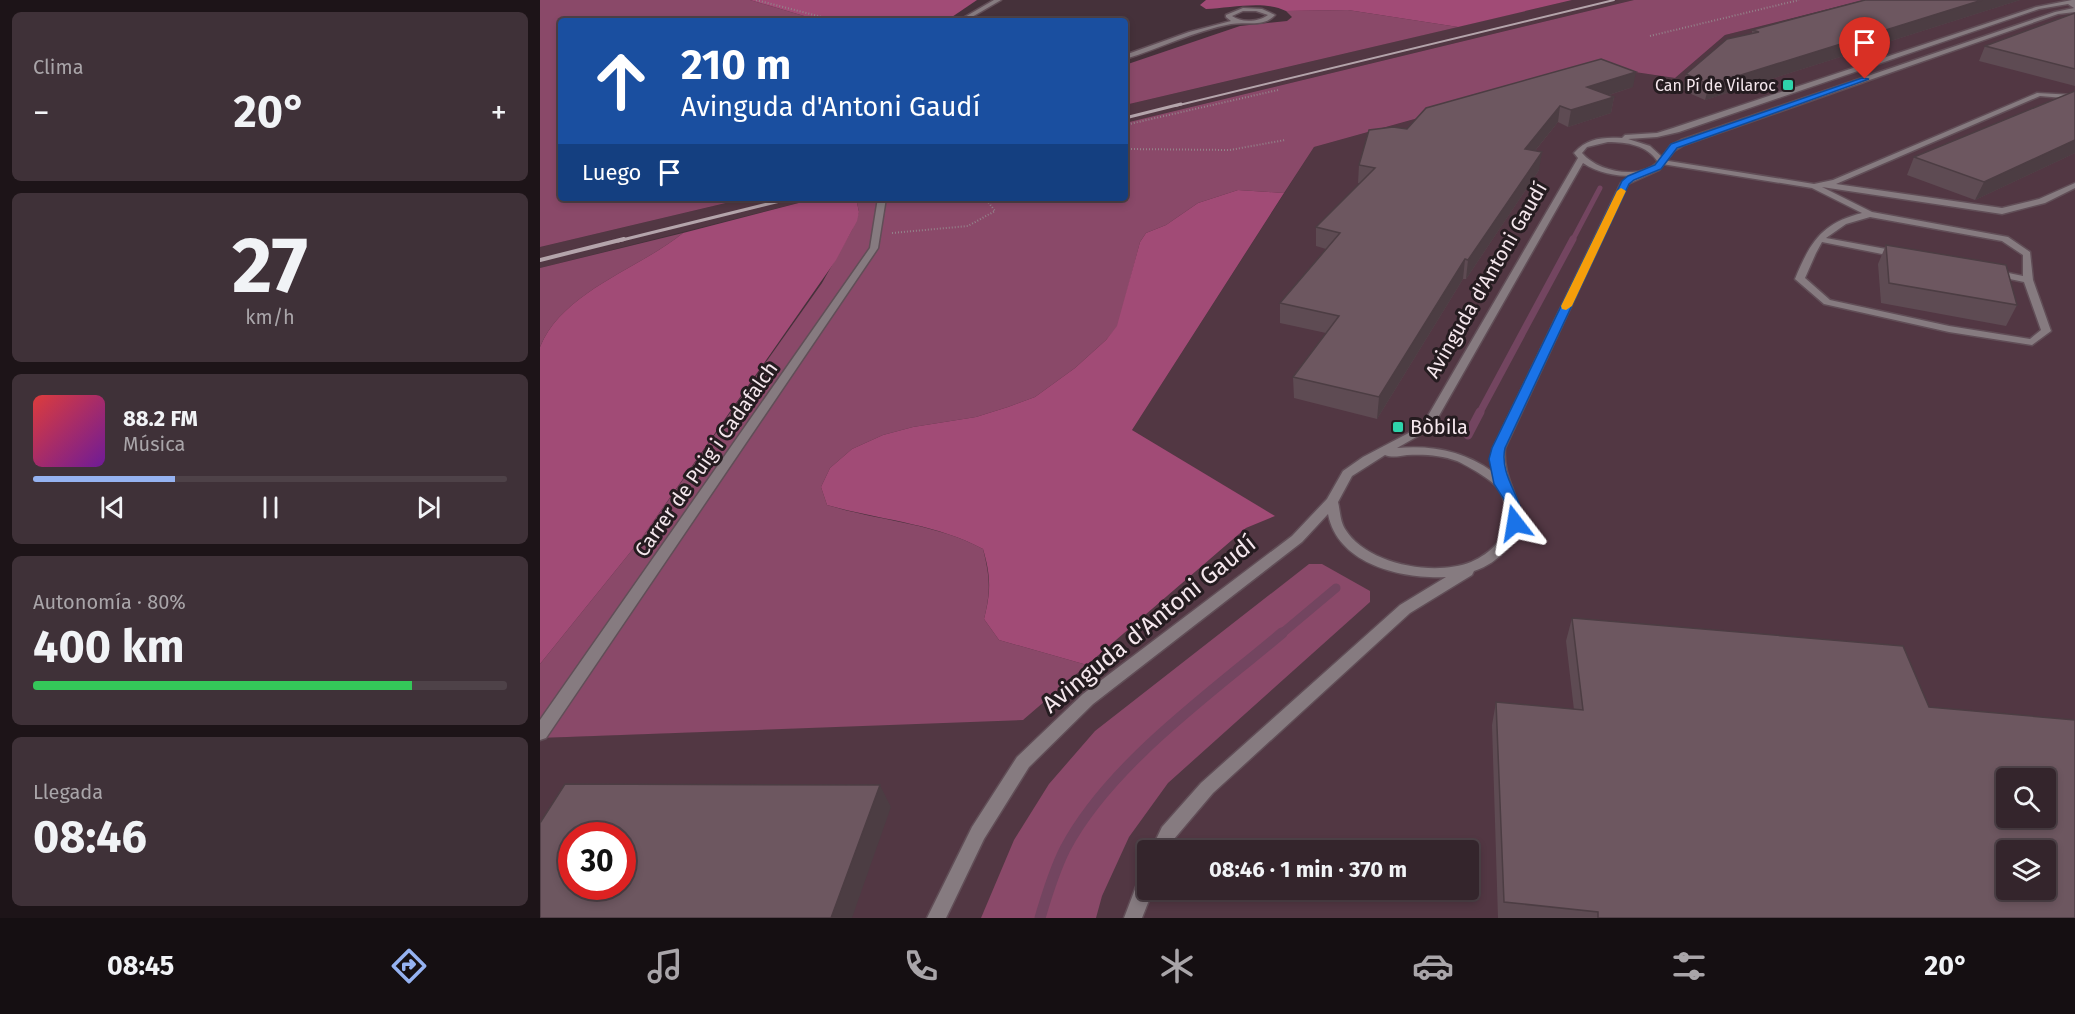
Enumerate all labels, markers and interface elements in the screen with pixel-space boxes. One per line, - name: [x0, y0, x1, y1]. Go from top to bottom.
- pin: [1839, 17, 1890, 79]
- icon: arrive: [1848, 26, 1881, 59]
- text: 210 m: [681, 40, 791, 90]
- icon: ahead: [582, 42, 660, 120]
- text: Clima: [33, 55, 84, 79]
- place label: Can Pí de Vilaroc: [1655, 76, 1776, 95]
- marker: Can Pí de Vilaroc: [1781, 78, 1795, 92]
- text: 20°: [233, 85, 307, 139]
- text: Avinguda d'Antoni Gaudí: [681, 91, 980, 123]
- text: −: [33, 93, 50, 133]
- text: +: [491, 93, 507, 133]
- icon: arrive: [653, 156, 686, 189]
- text: Luego: [582, 159, 641, 186]
- street label: Avinguda d'Antoni Gaudí: [1420, 178, 1552, 382]
- text: 27: [232, 219, 308, 313]
- text: km/h: [245, 305, 295, 329]
- street label: Carrer de Puig i Cadafalch: [629, 357, 783, 561]
- text: 88.2 FM: [123, 405, 198, 432]
- place label: Bòbila: [1410, 415, 1468, 439]
- marker: Bòbila: [1391, 420, 1405, 434]
- text: Música: [123, 432, 185, 456]
- icon: previous: [96, 491, 129, 524]
- icon: pause: [254, 491, 287, 524]
- icon: next: [412, 491, 445, 524]
- position arrow: [1483, 491, 1547, 555]
- street label: Avinguda d'Antoni Gaudí: [1037, 529, 1261, 719]
- text: Autonomía · 80%: [33, 590, 186, 614]
- text: 400 km: [33, 620, 185, 674]
- map controls: [1996, 768, 2056, 900]
- button: search: [1996, 768, 2056, 828]
- text: Llegada: [33, 780, 103, 804]
- text: 08:46: [33, 810, 147, 864]
- speed limit sign: 30: [558, 822, 636, 900]
- button: layers: [1996, 840, 2056, 900]
- text: 08:46 · 1 min · 370 m: [1209, 856, 1407, 883]
- icon: directions: [388, 945, 430, 987]
- icon: music: [644, 945, 686, 987]
- icon: phone: [900, 945, 942, 987]
- icon: climate: [1156, 945, 1198, 987]
- icon: car: [1412, 945, 1454, 987]
- icon: filters: [1668, 945, 1710, 987]
- text: 08:45: [107, 950, 174, 982]
- text: 20°: [1924, 950, 1968, 982]

